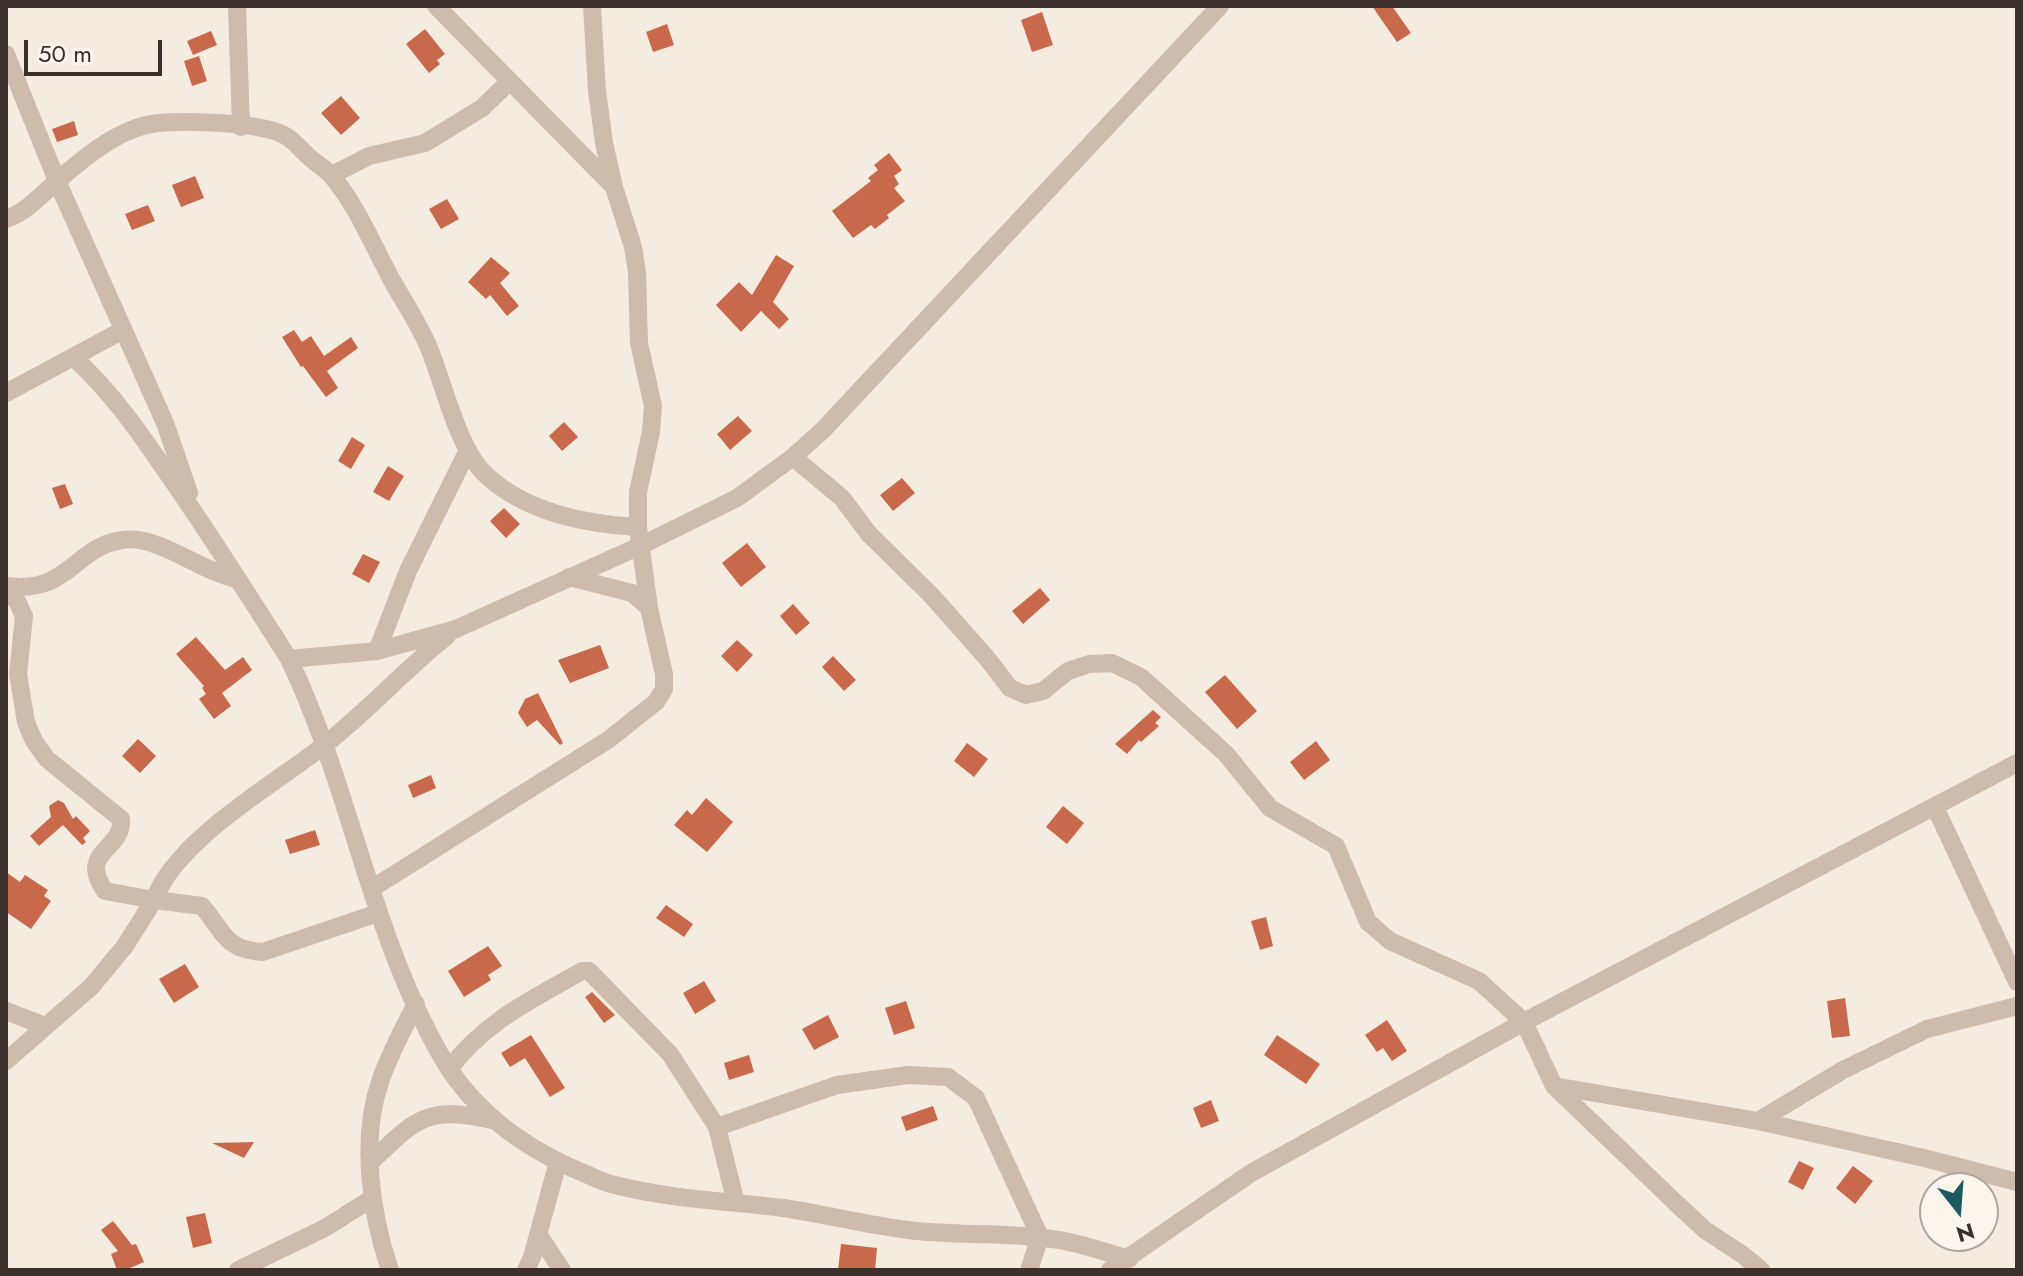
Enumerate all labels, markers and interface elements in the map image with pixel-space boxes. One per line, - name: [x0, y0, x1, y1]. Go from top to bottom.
- scale bar: [28, 24, 166, 74]
- text: 50 m: [38, 36, 92, 71]
- north arrow: [1919, 1172, 1999, 1252]
- text: N: [1952, 1215, 1978, 1251]

